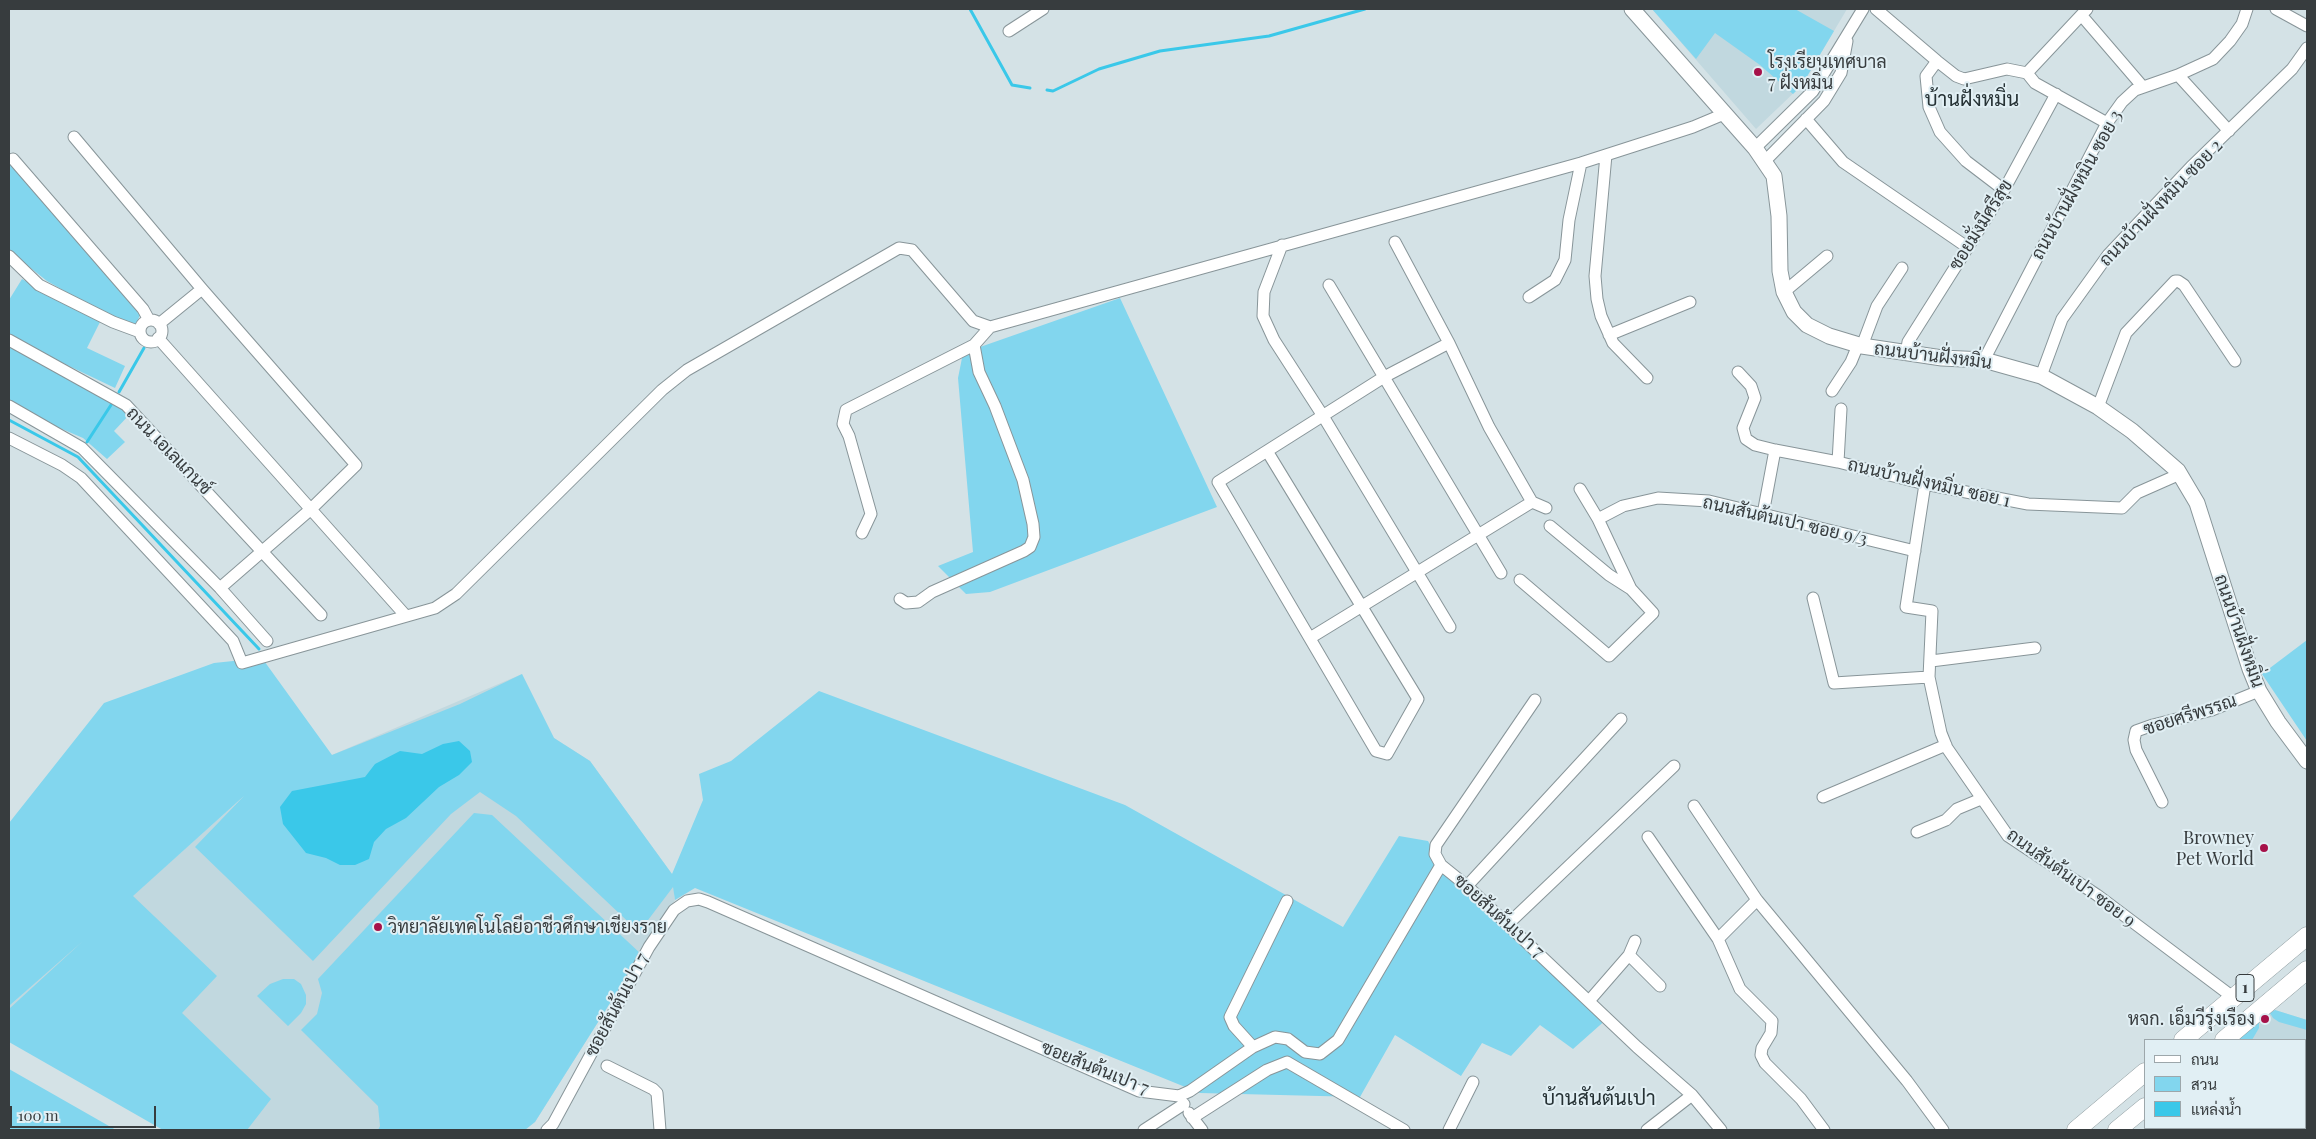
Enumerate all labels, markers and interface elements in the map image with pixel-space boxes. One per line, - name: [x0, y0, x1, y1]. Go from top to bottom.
- place label: โรงเรียนเทศบาล 7 ฝั่งหมิ่น: [1768, 51, 1887, 94]
- marker: โรงเรียนเทศบาล 7 ฝั่งหมิ่น: [1752, 66, 1764, 78]
- district label: บ้านฝั่งหมิ่น: [1925, 88, 2019, 112]
- street label: ถนนบ้านฝั่งหมิน ซอย 3: [2027, 106, 2127, 264]
- street label: ถนนบ้านฝั่งหมิ่น ซอย 2: [2095, 135, 2227, 271]
- street label: ซอยมั่งมีศรีสุข: [1945, 176, 2017, 274]
- street label: ถนนบ้านฝั่งหมิ่น: [1873, 338, 1993, 374]
- street label: ถนน เอเลแกนซ์: [122, 403, 216, 499]
- street label: ถนนบ้านฝั่งหมิ่น ซอย 1: [1846, 454, 2012, 512]
- street label: ถนนสันต้นเปา ซอย 9/3: [1701, 492, 1869, 550]
- street label: ถนนบ้านฝั่งหมิ่น: [2209, 571, 2269, 691]
- street label: ซอยศรีพรรณ: [2141, 690, 2239, 740]
- street label: ถนนสันต้นเปา ซอย 9: [2002, 824, 2140, 932]
- place label: Browney Pet World: [2176, 827, 2254, 870]
- marker: Browney Pet World: [2258, 842, 2270, 854]
- street label: ซอยสันต้นเปา 7: [1449, 870, 1549, 962]
- place label: วิทยาลัยเทคโนโลยีอาชีวศึกษาเชียงราย: [388, 916, 667, 938]
- marker: วิทยาลัยเทคโนโลยีอาชีวศึกษาเชียงราย: [372, 921, 384, 933]
- street label: ซอยสันต้นเปา 7: [581, 950, 653, 1060]
- road number: 1: [2236, 974, 2254, 1001]
- place label: หจก. เอ็มวีรุ่งเรือง: [2128, 1008, 2255, 1030]
- marker: หจก. เอ็มวีรุ่งเรือง: [2259, 1013, 2271, 1025]
- street label: ซอยสันต้นเปา 7: [1038, 1037, 1152, 1099]
- legend: [2144, 1039, 2306, 1129]
- text: ถนน: [2191, 1049, 2219, 1069]
- text: สวน: [2191, 1074, 2217, 1094]
- district label: บ้านสันต้นเปา: [1542, 1087, 1656, 1111]
- scale bar: [12, 1096, 159, 1128]
- text: แหล่งน้ำ: [2191, 1099, 2242, 1119]
- text: 100 m: [18, 1105, 59, 1125]

